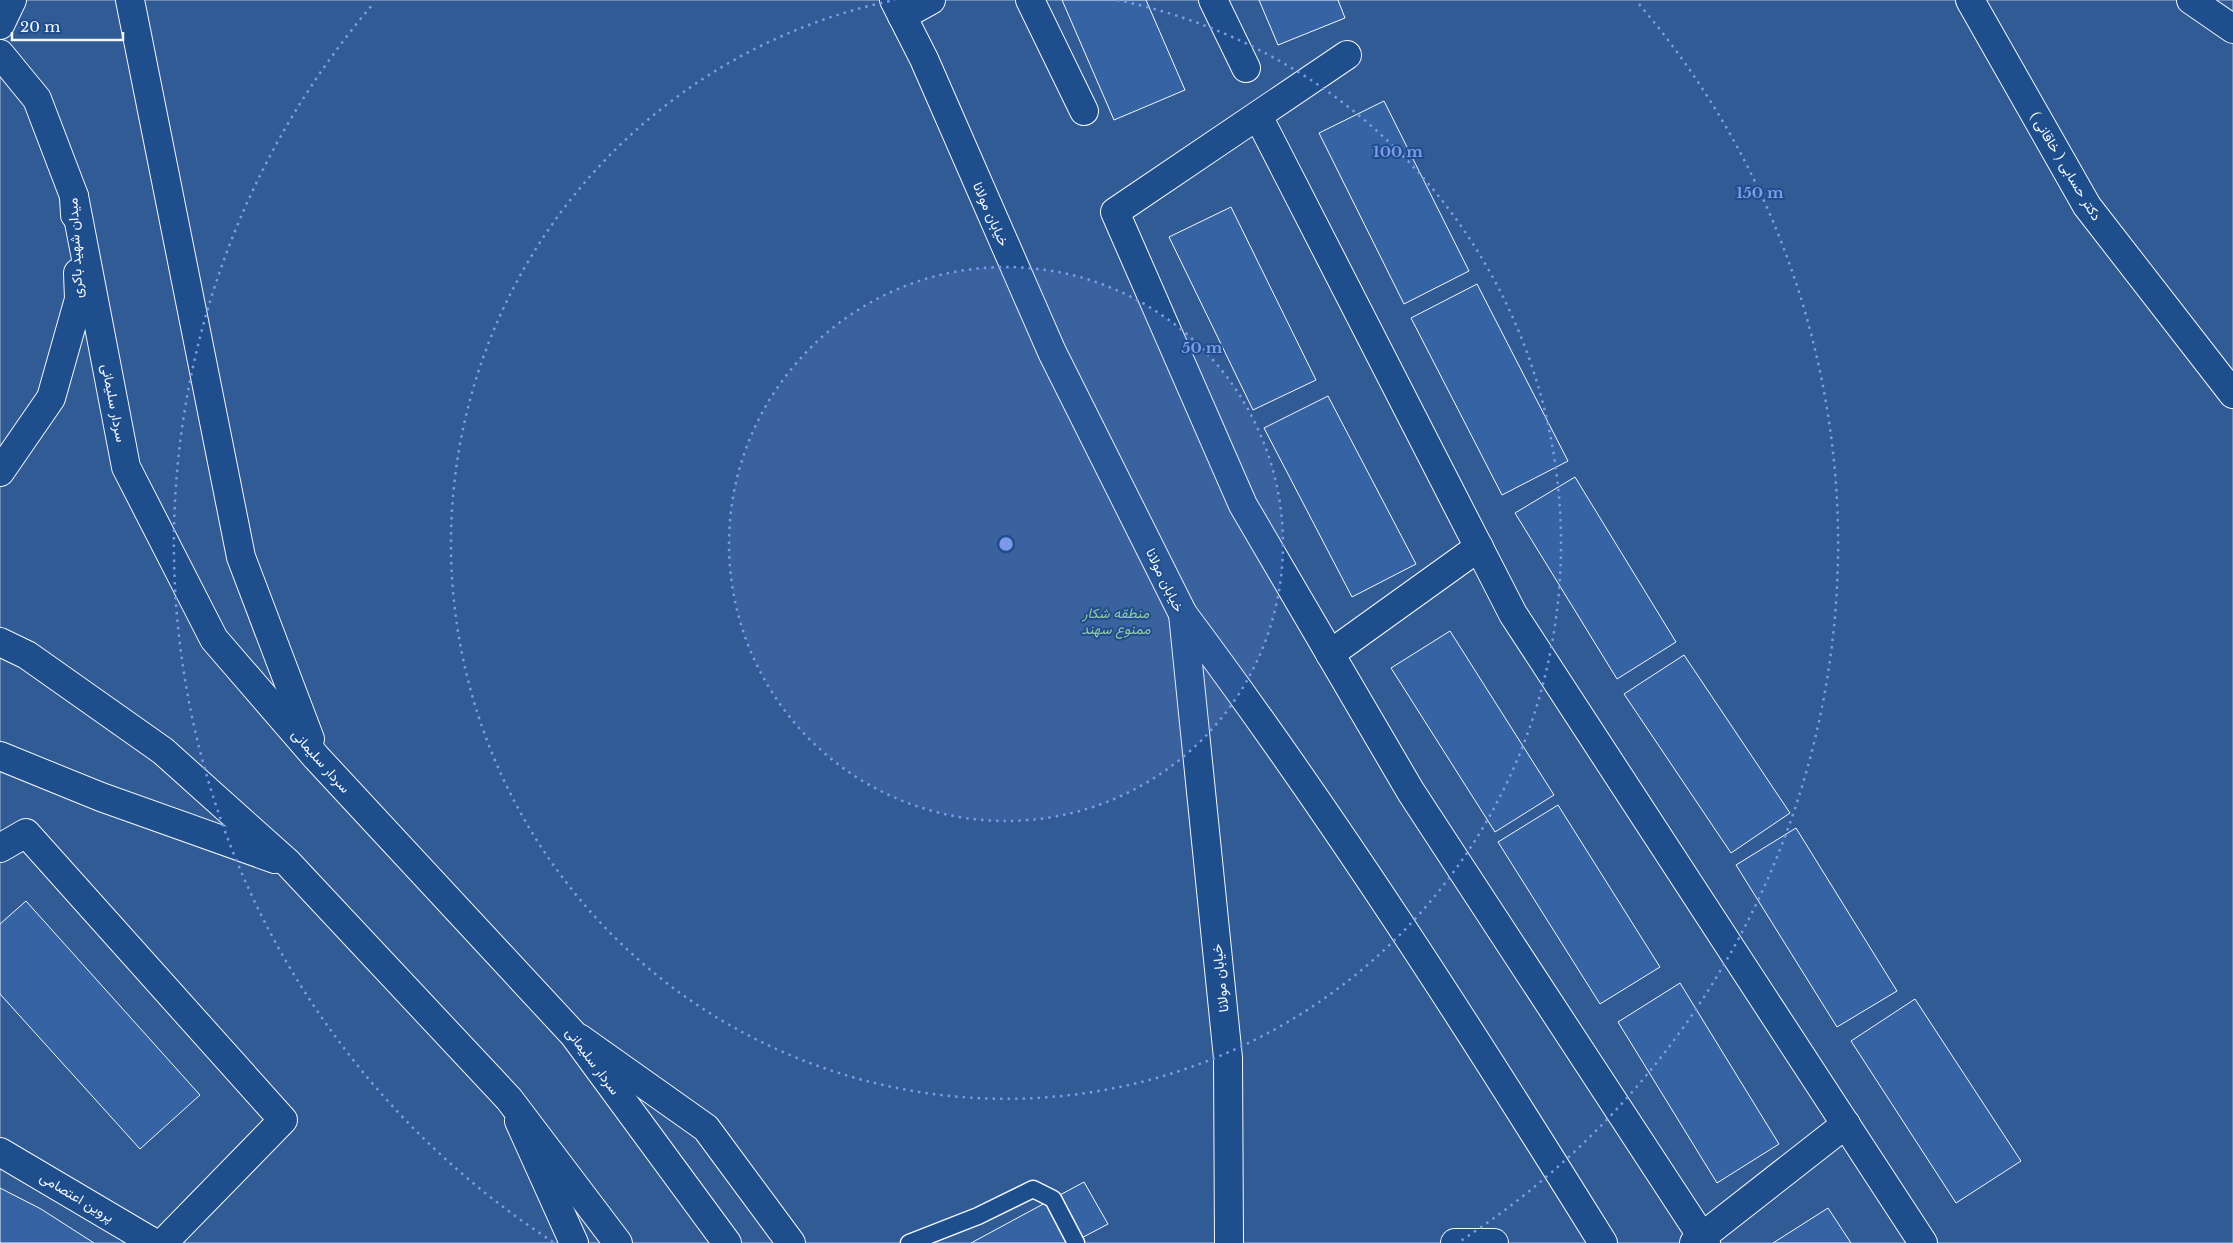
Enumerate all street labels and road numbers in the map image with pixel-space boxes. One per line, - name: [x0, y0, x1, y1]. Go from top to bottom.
- street label: دکتر حسابی ( خاقانی ): [2026, 108, 2106, 224]
- street label: خیابان مولانا: [969, 179, 1013, 249]
- street label: میدان شهید باکری: [63, 197, 87, 299]
- street label: سردار سلیمانی: [98, 362, 130, 444]
- street label: خیابان مولانا: [1142, 545, 1188, 615]
- street label: سردار سلیمانی: [288, 725, 354, 797]
- street label: خیابان مولانا: [1207, 943, 1233, 1013]
- street label: سردار سلیمانی: [562, 1024, 624, 1098]
- street label: پروین اعتصامی: [36, 1168, 117, 1227]

